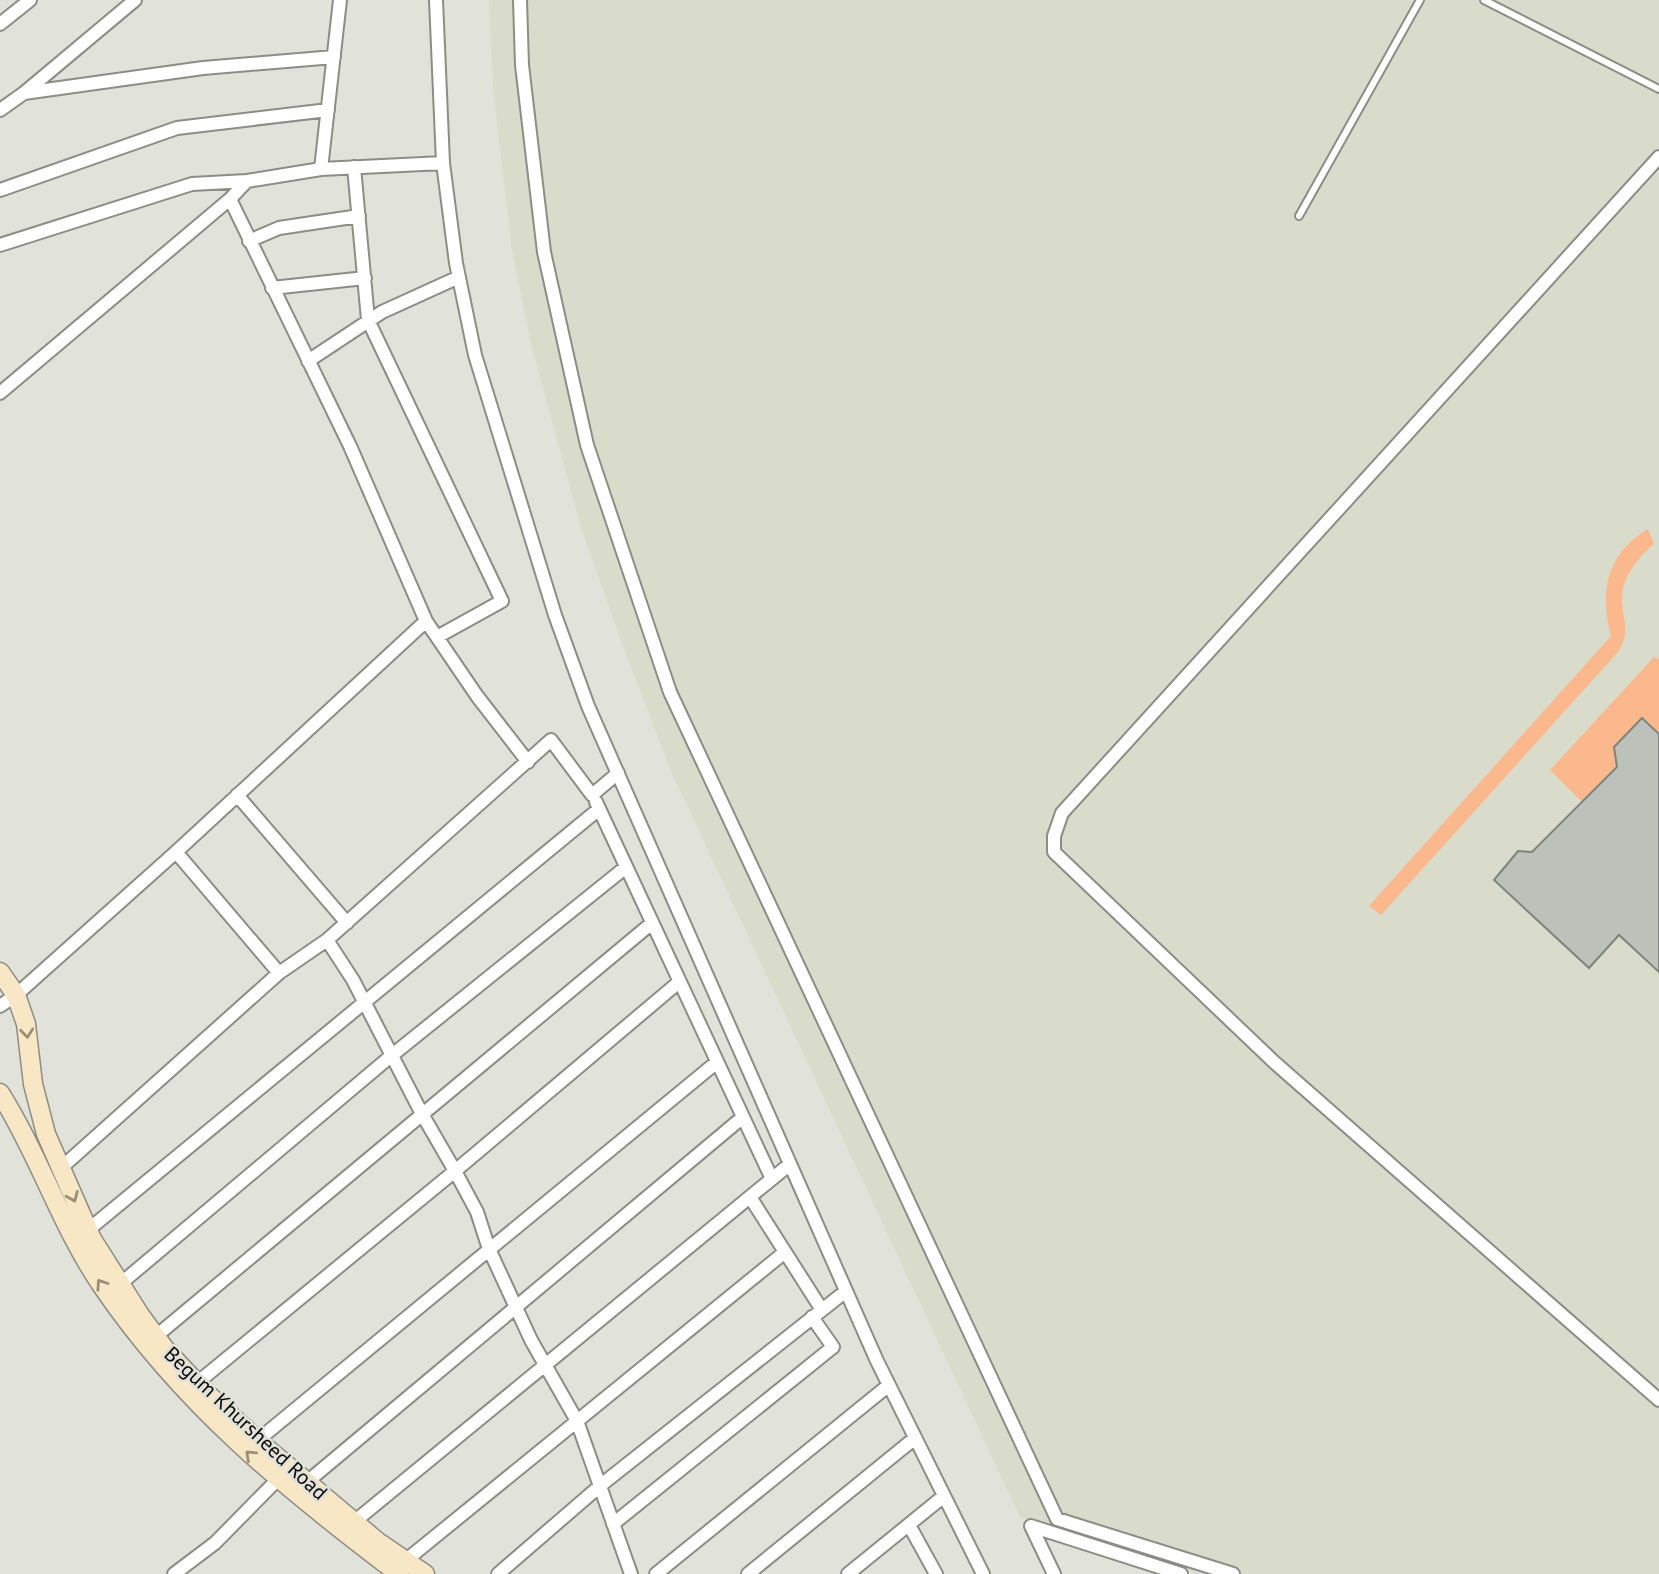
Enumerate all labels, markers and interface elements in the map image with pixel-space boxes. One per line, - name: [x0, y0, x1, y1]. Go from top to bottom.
- one-way arrow: [19, 1027, 34, 1039]
- one-way arrow: [65, 1190, 79, 1202]
- one-way arrow: [97, 1279, 109, 1292]
- street label: Begum Khursheed Road: [159, 1340, 333, 1506]
- one-way arrow: [245, 1451, 258, 1463]

